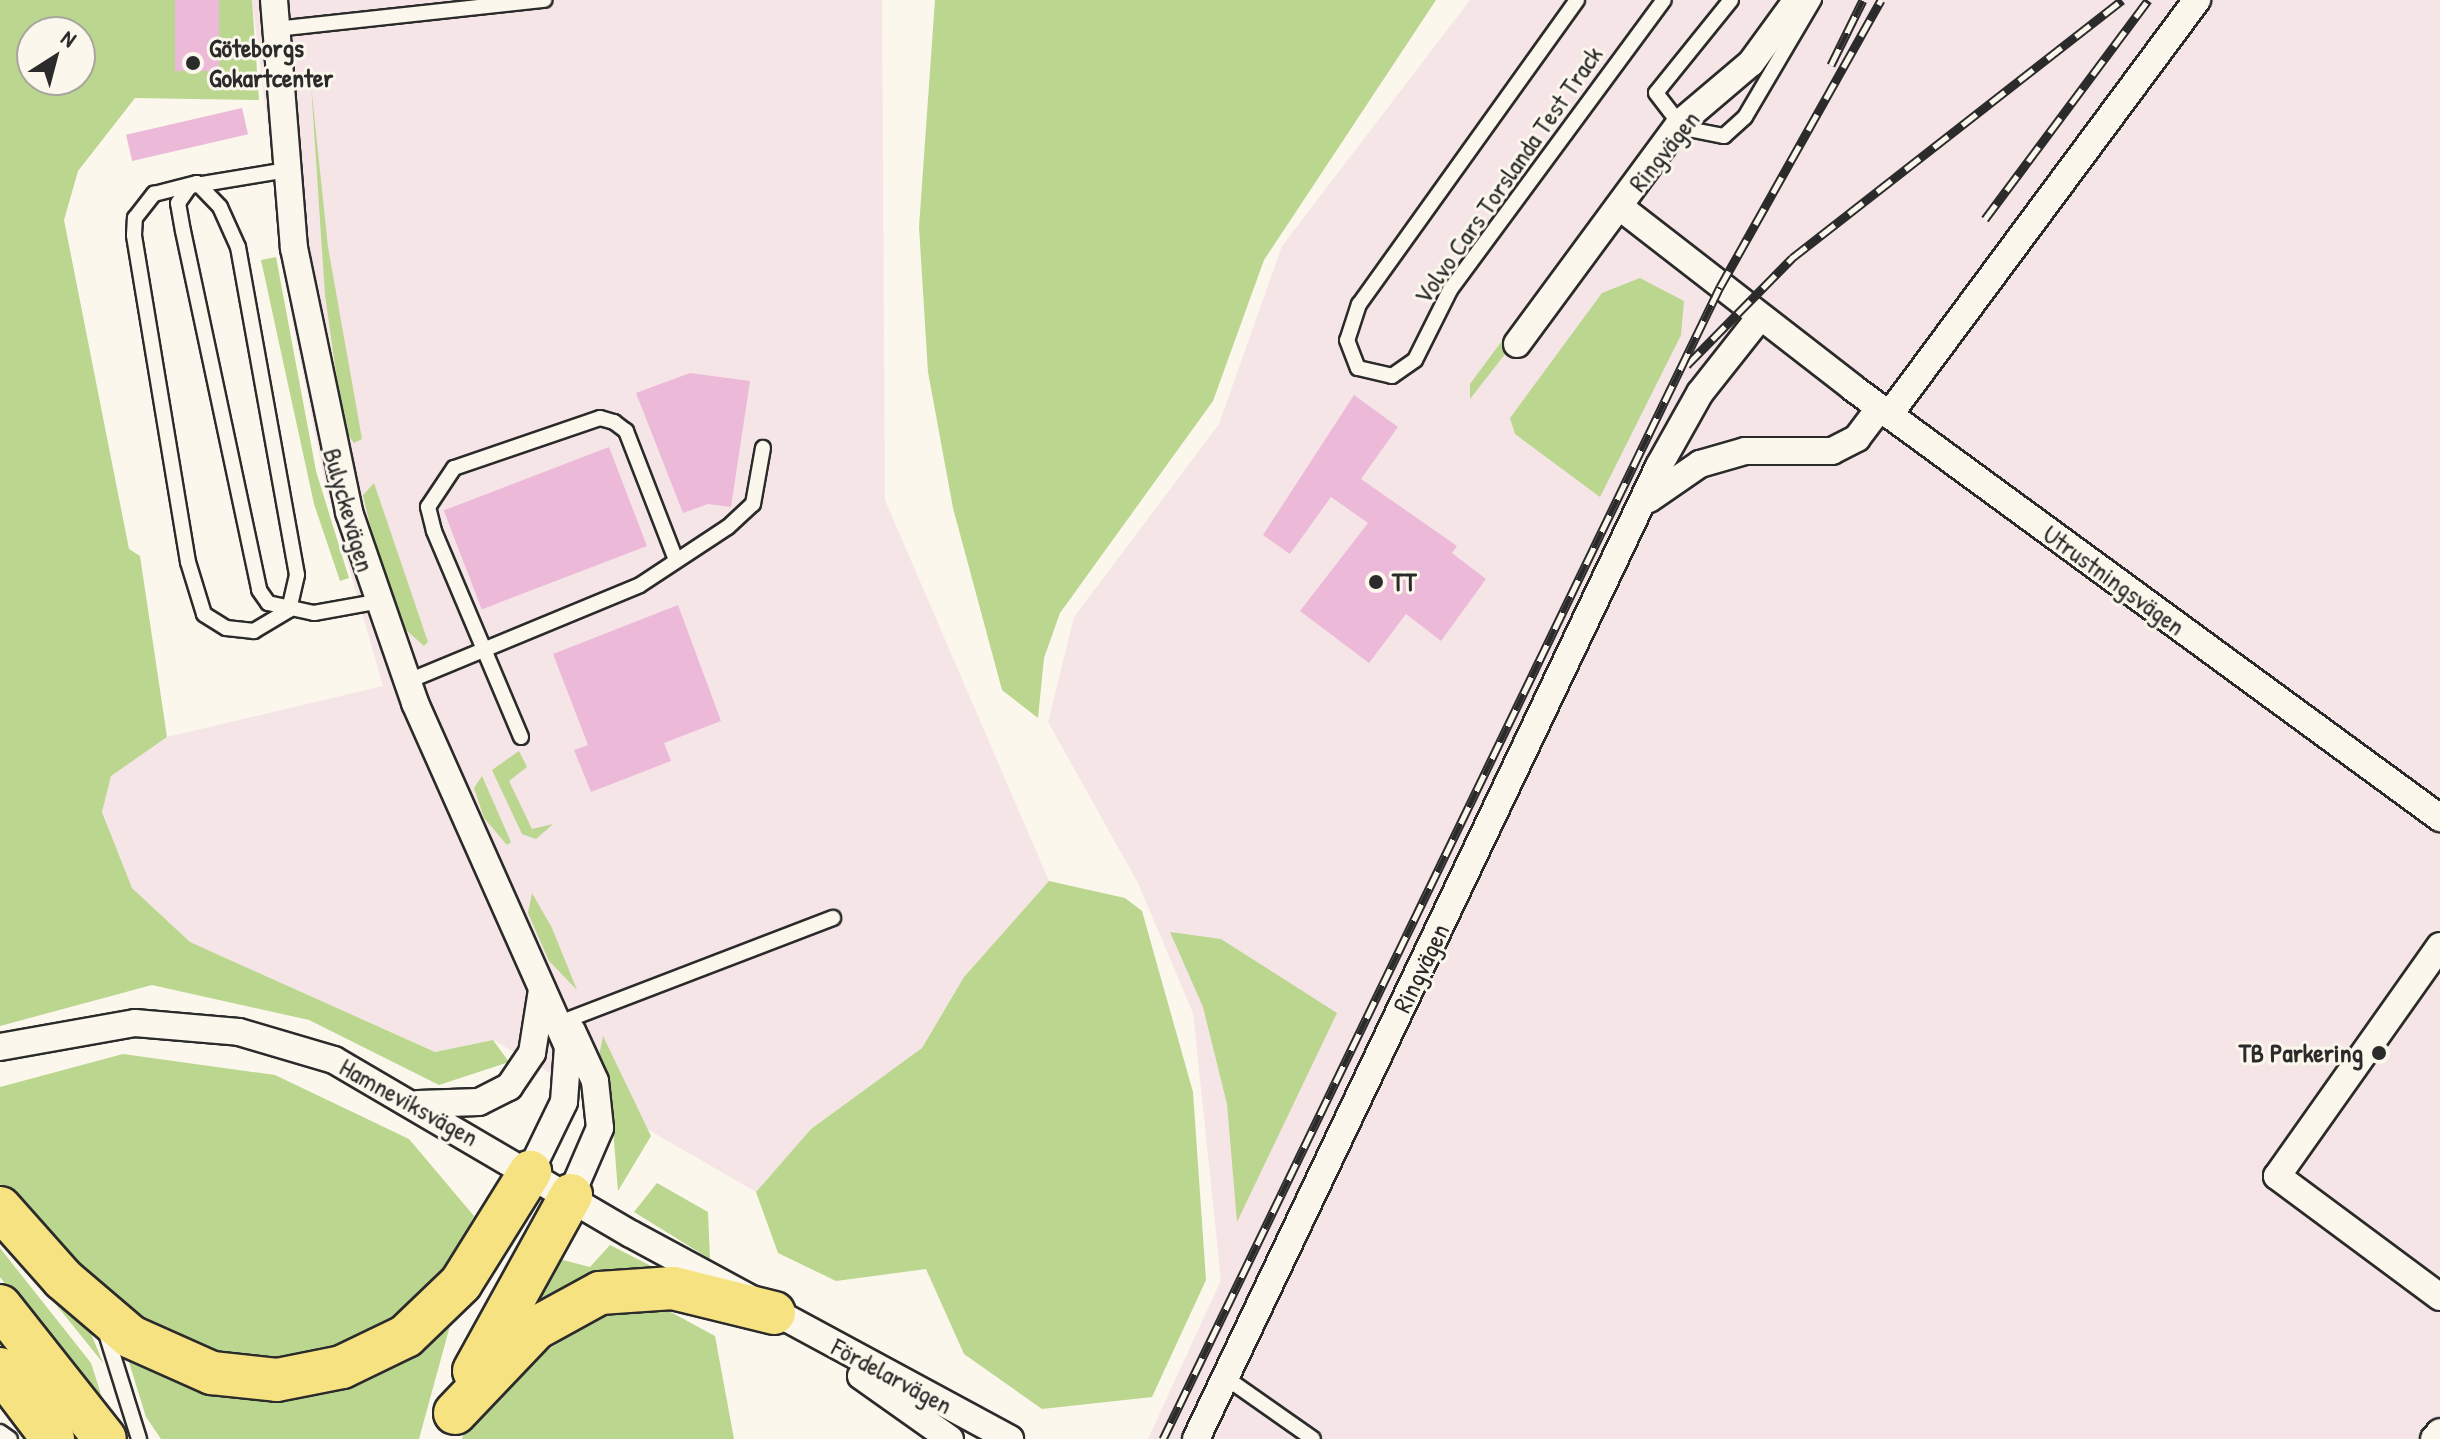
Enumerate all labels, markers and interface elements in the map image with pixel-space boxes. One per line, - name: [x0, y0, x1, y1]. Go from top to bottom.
- north arrow: [16, 16, 96, 96]
- text: N: [55, 23, 82, 54]
- place label: Göteborgs Gokartcenter: [209, 32, 333, 94]
- street label: Volvo Cars Torslanda Test Track: [1407, 40, 1609, 310]
- marker: Göteborgs Gokartcenter: [184, 54, 202, 72]
- street label: Ringvägen: [1622, 104, 1706, 198]
- street label: Bulyckevägen: [317, 445, 381, 575]
- street label: Utrustningsvägen: [2037, 518, 2191, 642]
- place label: TT: [1392, 566, 1416, 598]
- marker: TT: [1367, 573, 1385, 591]
- street label: Ringvägen: [1386, 918, 1456, 1018]
- place label: TB Parkering: [2239, 1037, 2363, 1069]
- marker: TB Parkering: [2370, 1044, 2388, 1062]
- street label: Hamneviksvägen: [334, 1051, 484, 1153]
- street label: Fördelarvägen: [826, 1331, 958, 1421]

